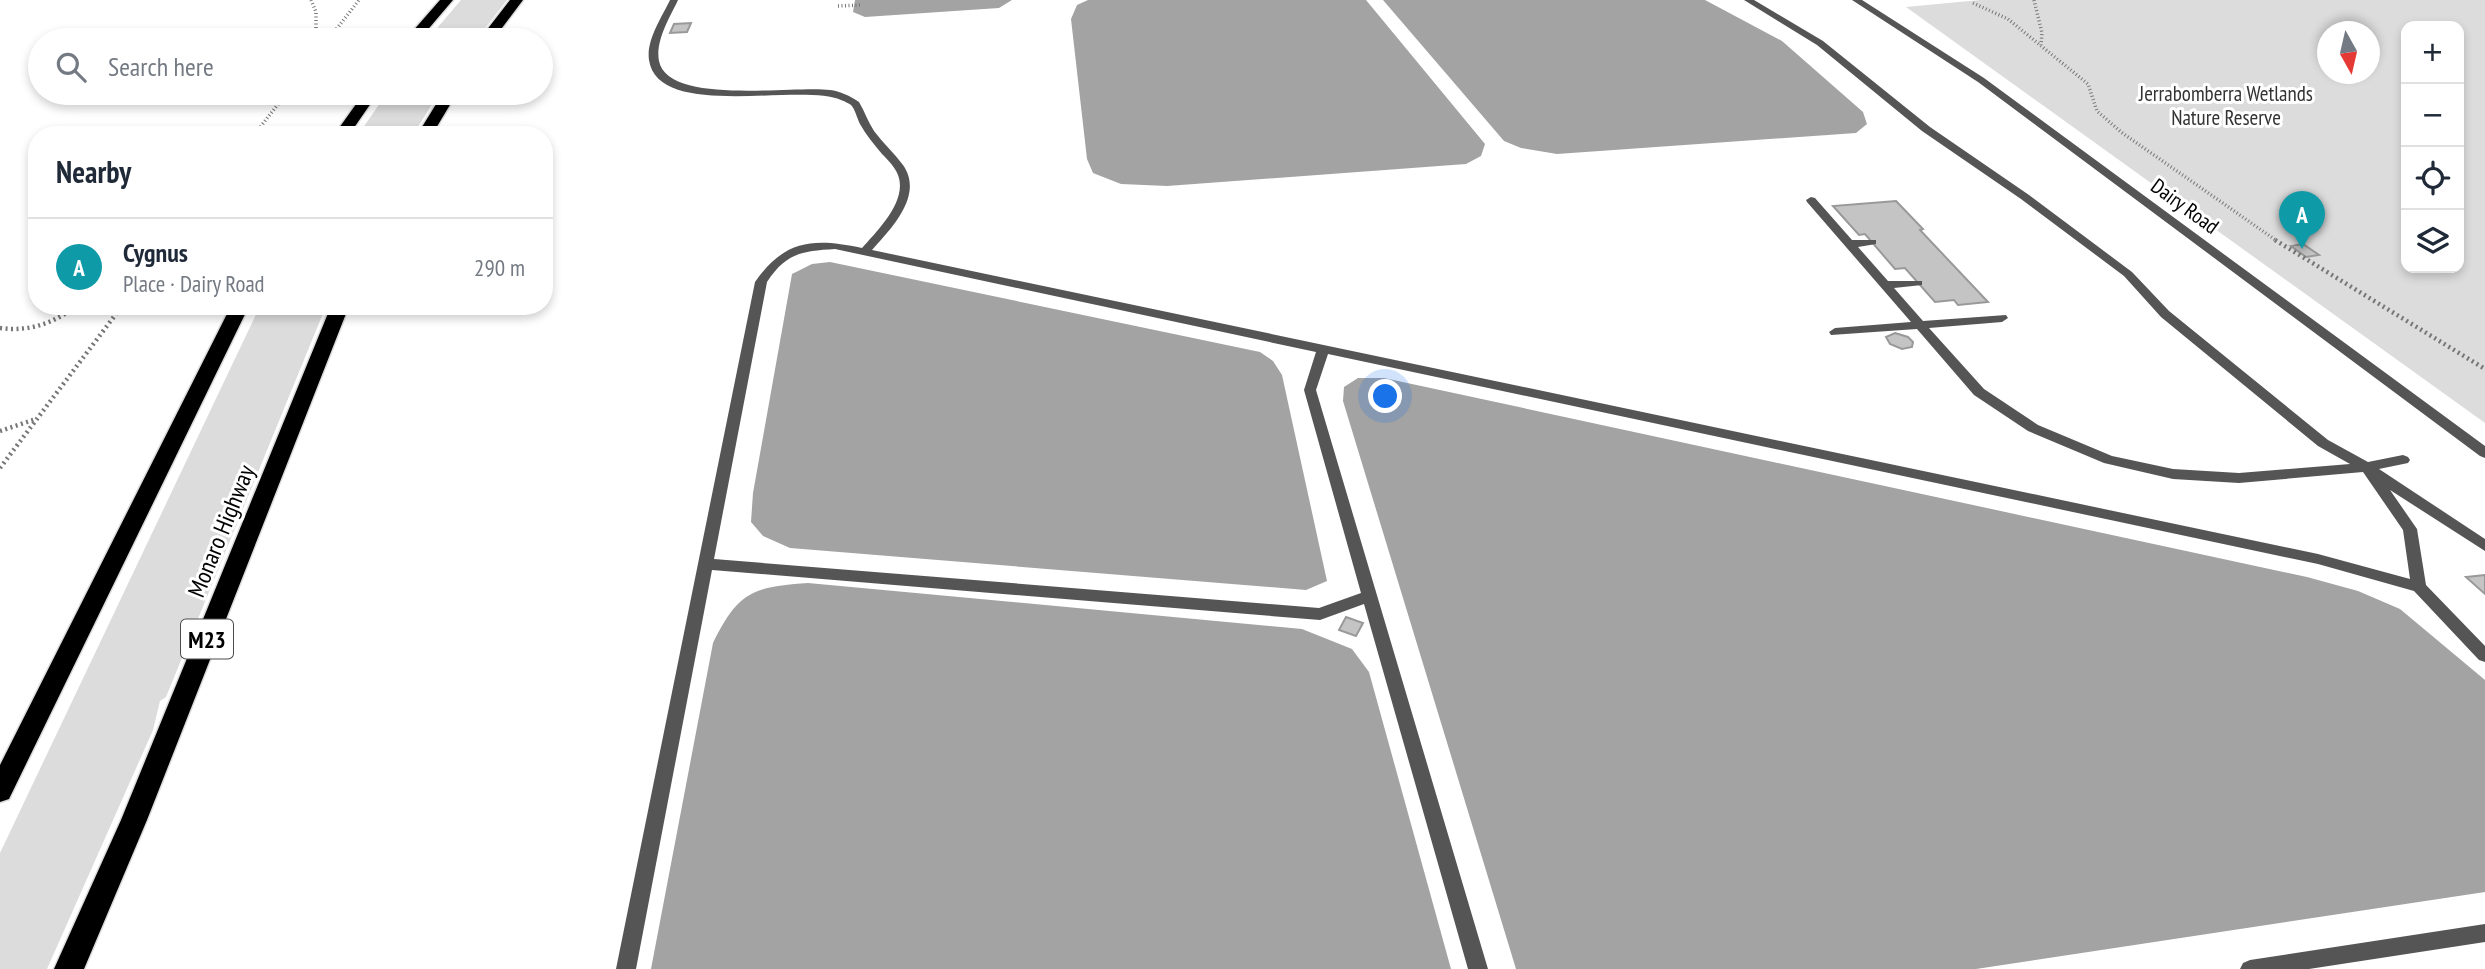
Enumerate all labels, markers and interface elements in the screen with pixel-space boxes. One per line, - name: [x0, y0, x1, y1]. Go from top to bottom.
- north arrow: [2317, 21, 2380, 84]
- map controls: [2401, 21, 2464, 273]
- button: +: [2401, 21, 2464, 84]
- search box: [28, 28, 553, 105]
- icon: search: [52, 48, 90, 86]
- text: Search here: [108, 50, 214, 83]
- park label: Jerrabomberra Wetlands Nature Reserve: [2138, 80, 2313, 131]
- button: −: [2401, 84, 2464, 147]
- button: locate: [2401, 147, 2464, 210]
- text: Nearby: [56, 152, 131, 191]
- street label: Dairy Road: [2146, 172, 2224, 240]
- pin: A: [2279, 191, 2325, 249]
- button: layers: [2401, 210, 2464, 273]
- text: Cygnus: [123, 236, 188, 269]
- text: A: [73, 253, 85, 282]
- text: 290 m: [474, 253, 525, 282]
- text: Place · Dairy Road: [123, 269, 265, 298]
- your location: [1368, 379, 1402, 413]
- street label: Monaro Highway: [180, 460, 262, 602]
- road number: M23: [181, 620, 233, 659]

